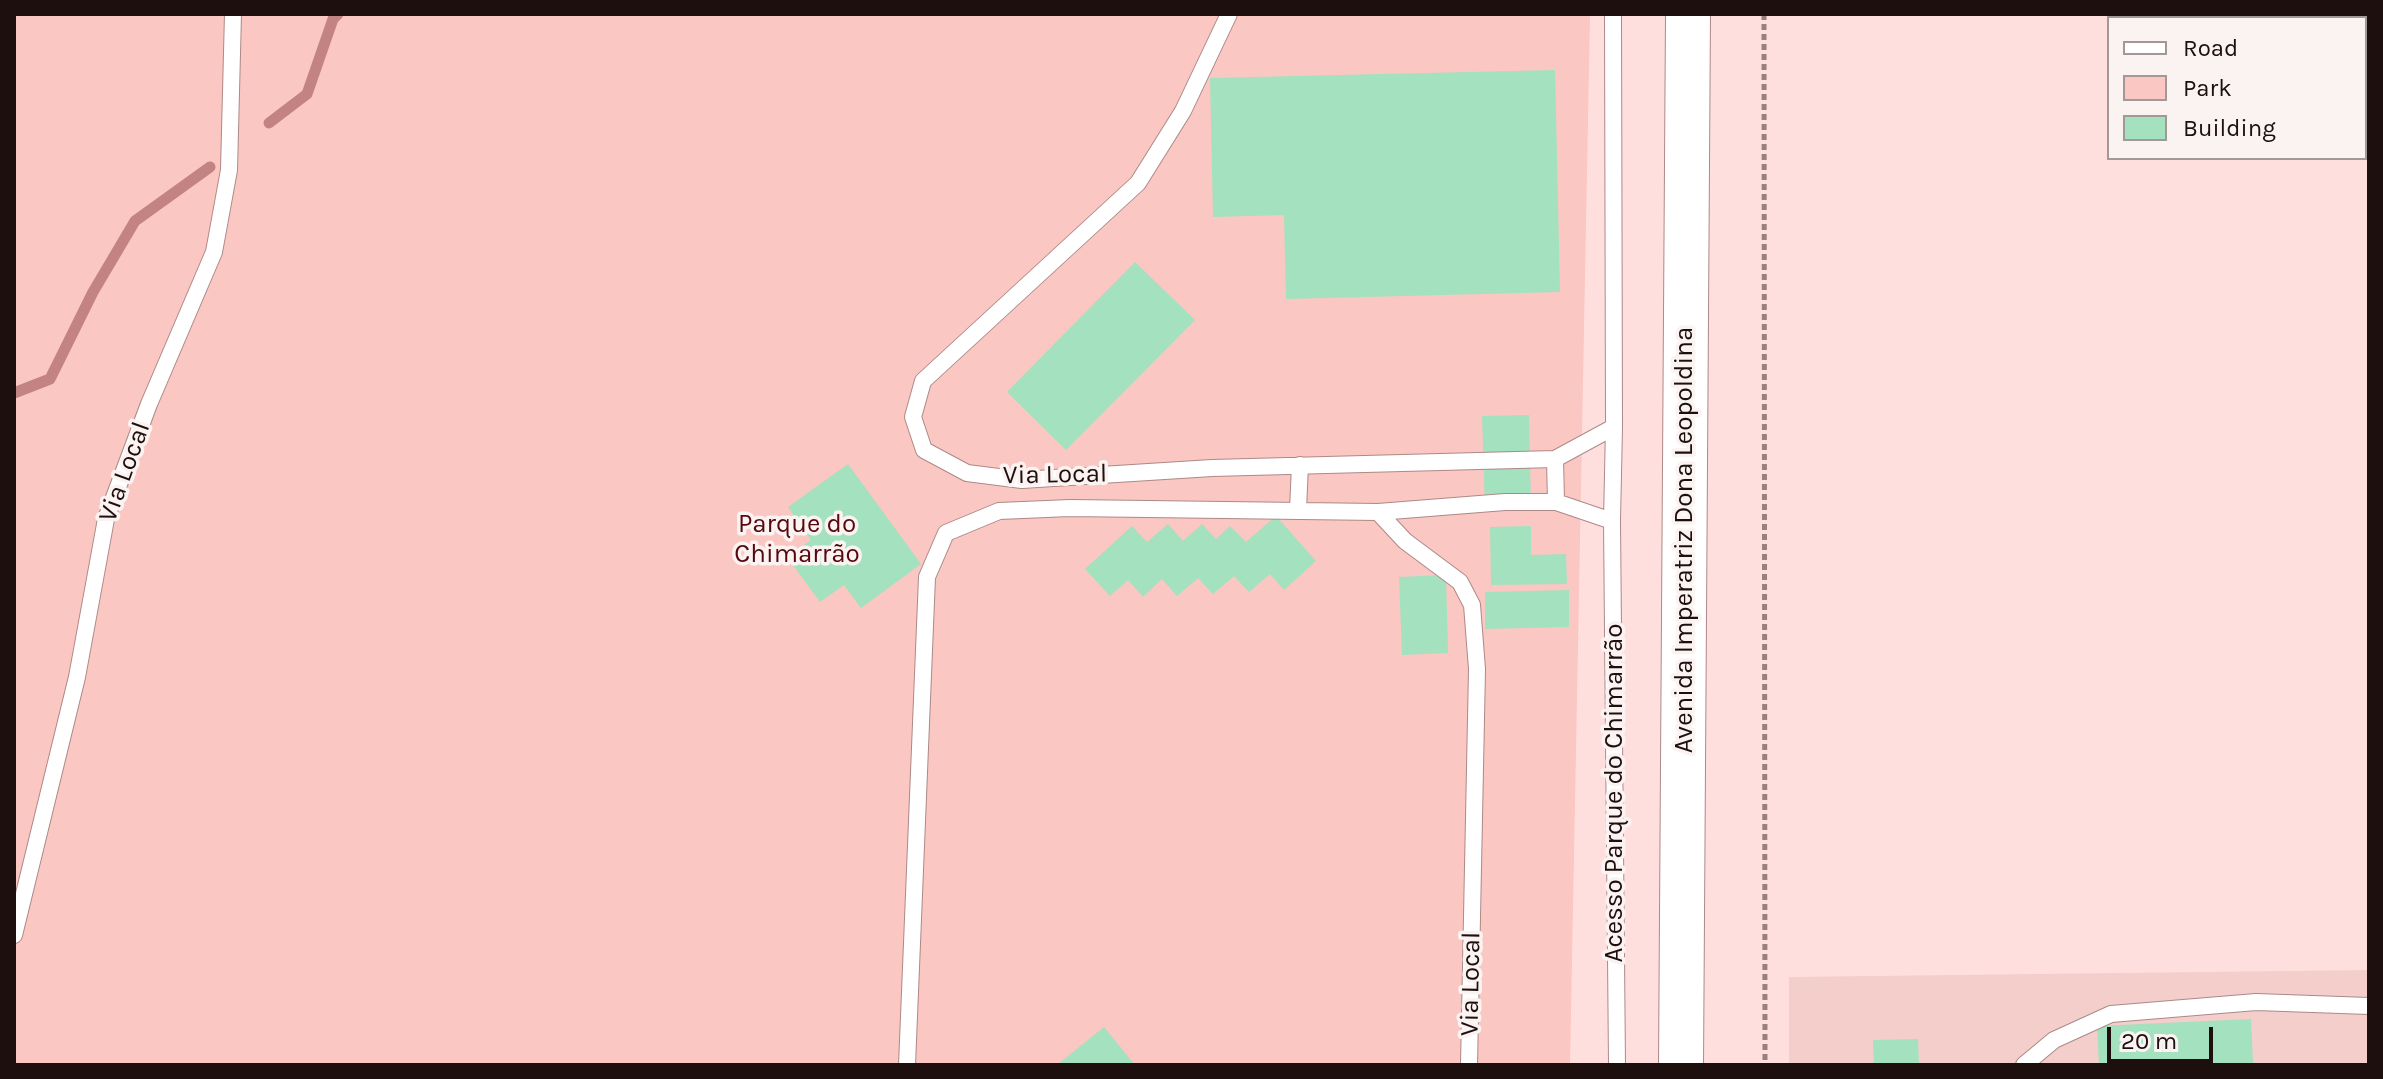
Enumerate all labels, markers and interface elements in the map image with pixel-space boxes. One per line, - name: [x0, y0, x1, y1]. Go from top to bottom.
- legend: [2107, 16, 2367, 160]
- text: Road: [2183, 34, 2238, 62]
- text: Park: [2183, 74, 2232, 102]
- text: Building: [2183, 114, 2276, 142]
- street label: Avenida Imperatriz Dona Leopoldina: [1669, 327, 1701, 753]
- street label: Via Local: [93, 418, 157, 526]
- street label: Via Local: [1003, 458, 1107, 492]
- park label: Parque do Chimarrão: [734, 509, 860, 570]
- street label: Acesso Parque do Chimarrão: [1599, 623, 1631, 963]
- street label: Via Local: [1454, 932, 1488, 1036]
- scale bar: [2111, 1011, 2217, 1061]
- text: 20 m: [2121, 1027, 2177, 1055]

